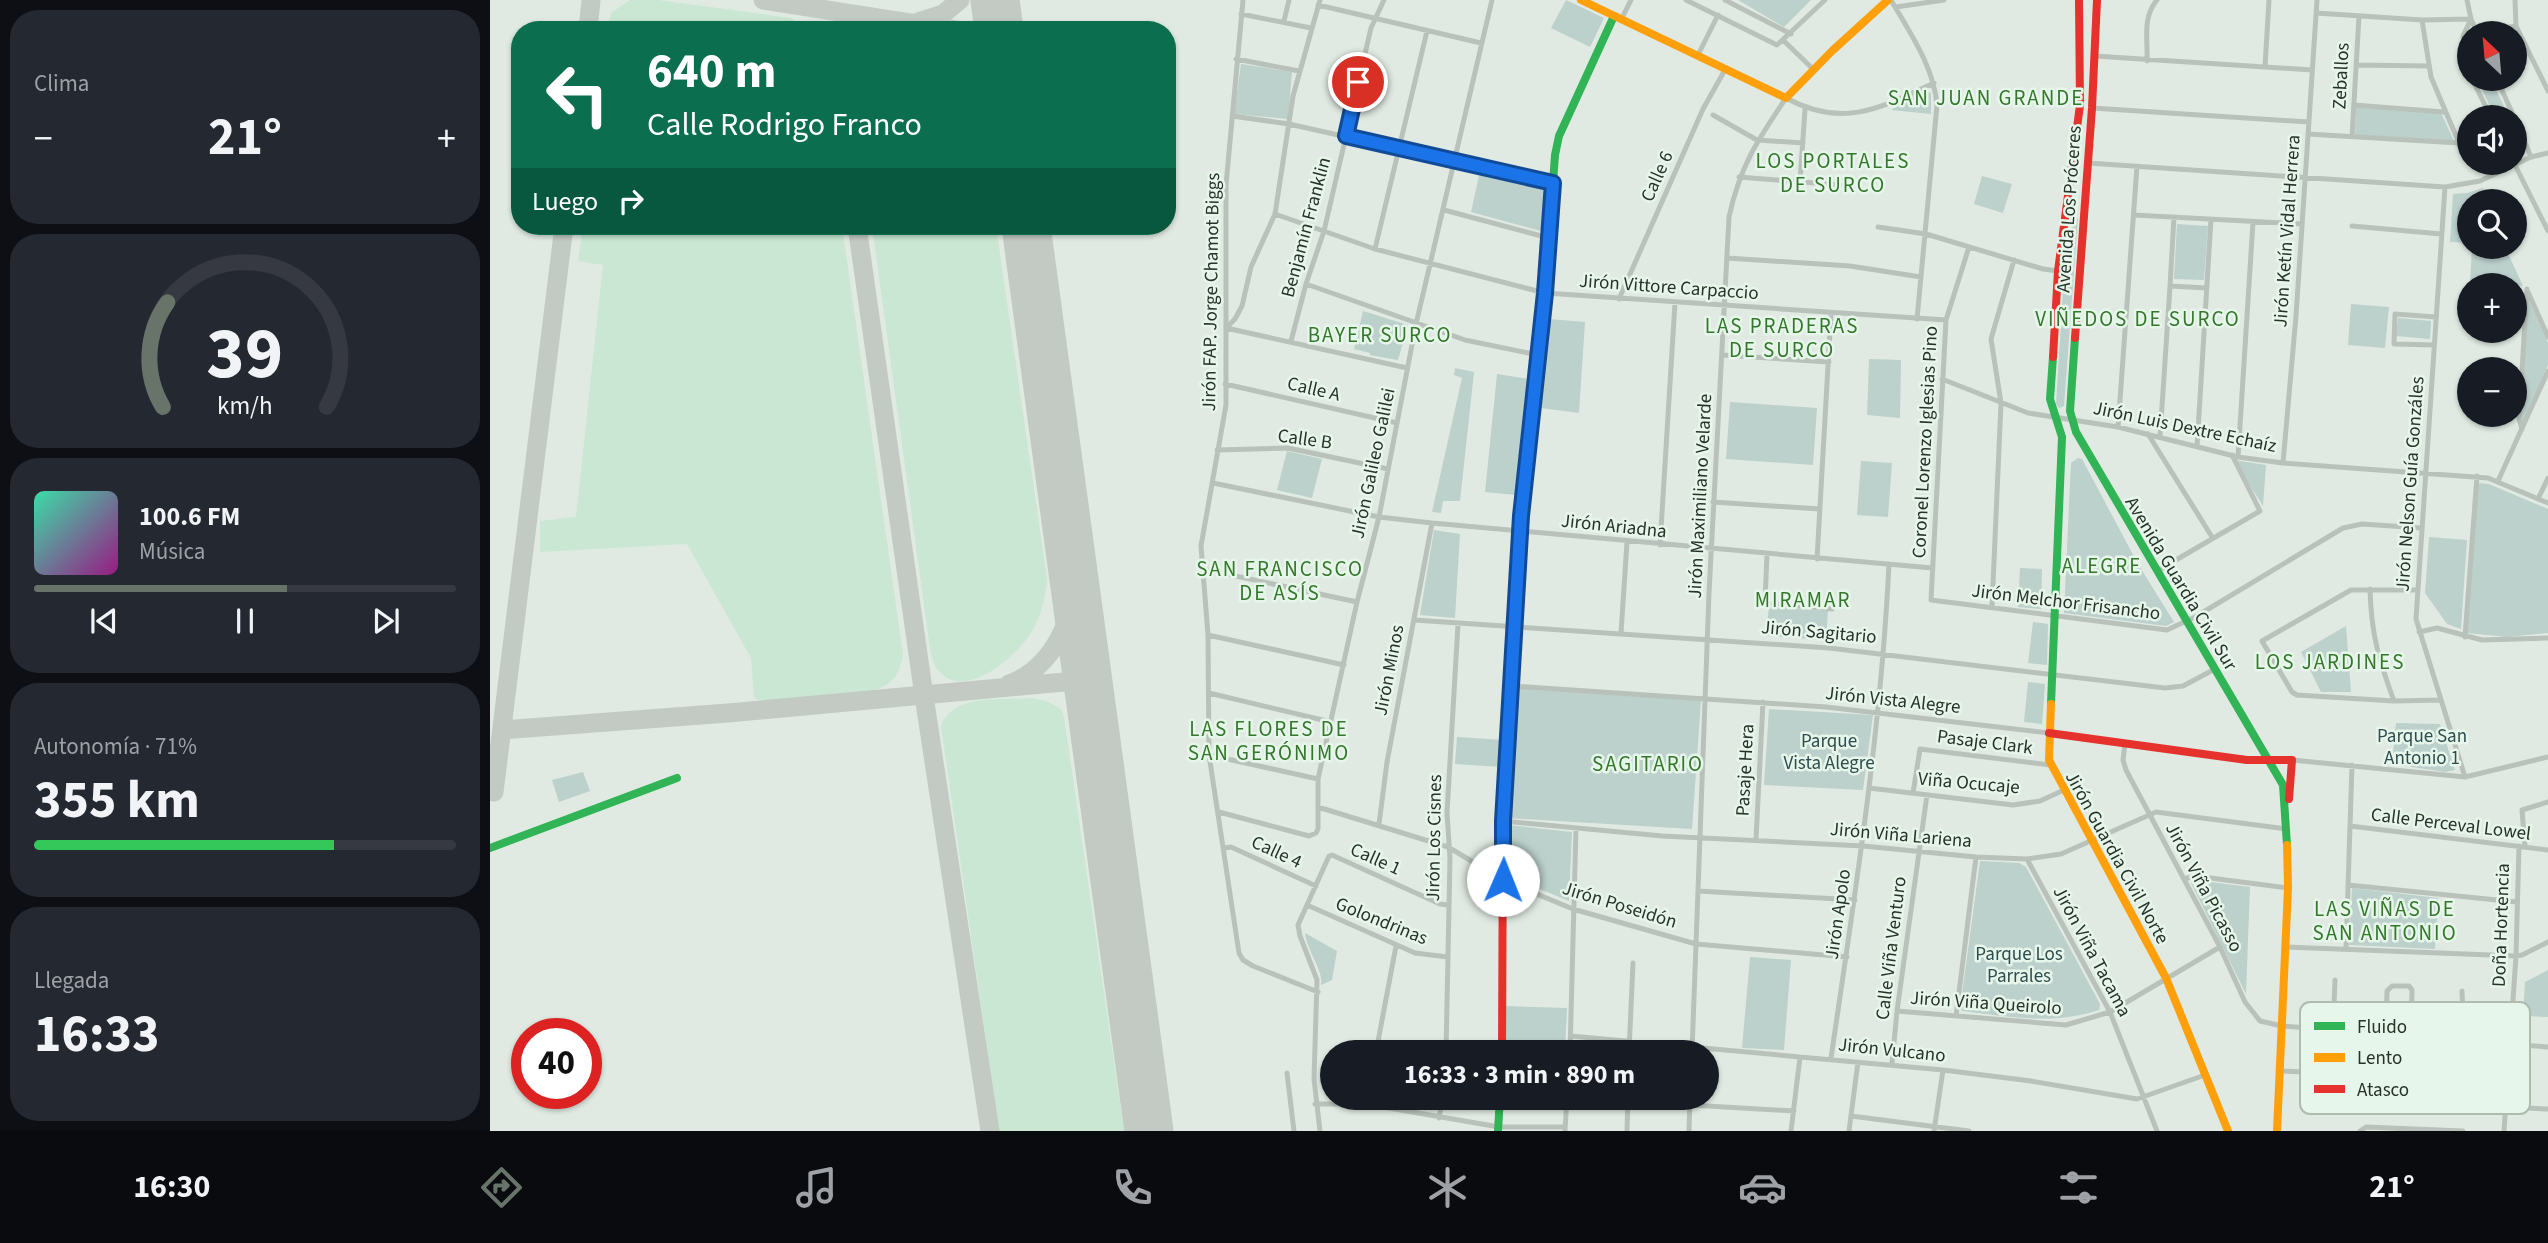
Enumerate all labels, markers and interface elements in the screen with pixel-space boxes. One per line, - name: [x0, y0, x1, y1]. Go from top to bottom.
- north arrow: [2457, 21, 2527, 91]
- map controls: [2457, 21, 2527, 427]
- text: 640 m: [647, 37, 776, 107]
- street label: Zeballos: [2326, 42, 2357, 110]
- icon: left: [532, 49, 623, 140]
- pin: [1328, 52, 1388, 112]
- icon: arrive: [1339, 63, 1377, 101]
- text: Clima: [34, 67, 89, 100]
- district label: SAN JUAN GRANDE: [1888, 83, 2084, 113]
- text: 21°: [208, 101, 282, 175]
- text: Calle Rodrigo Franco: [647, 102, 922, 148]
- button: sound: [2457, 105, 2527, 175]
- text: −: [34, 112, 53, 166]
- text: +: [437, 112, 456, 166]
- street label: Avenida Los Próceres: [2050, 125, 2089, 294]
- street label: Jirón Ketín Vidal Herrera: [2267, 134, 2308, 328]
- district label: LOS PORTALES DE SURCO: [1756, 146, 1910, 200]
- street label: Calle 6: [1634, 147, 1680, 206]
- street label: Benjamín Franklin: [1275, 154, 1338, 301]
- street label: Jirón FAP. Jorge Chamot Biggs: [1196, 172, 1227, 412]
- icon: right: [612, 182, 650, 220]
- text: Luego: [532, 183, 598, 220]
- button: search: [2457, 189, 2527, 259]
- street label: Jirón Vittore Carpaccio: [1578, 268, 1760, 307]
- button: +: [2457, 273, 2527, 343]
- text: 39: [207, 303, 283, 407]
- district label: VIÑEDOS DE SURCO: [2035, 304, 2241, 334]
- district label: LAS PRADERAS DE SURCO: [1705, 311, 1859, 365]
- district label: BAYER SURCO: [1308, 320, 1452, 350]
- street label: Coronel Lorenzo Iglesias Pino: [1906, 325, 1945, 559]
- button: −: [2457, 357, 2527, 427]
- street label: Calle A: [1284, 370, 1344, 409]
- street label: Jirón Nelson Guía Gonzáles: [2390, 376, 2431, 593]
- street label: Jirón Galileo Galilei: [1344, 385, 1403, 541]
- text: km/h: [217, 388, 273, 424]
- street label: Jirón Maximiliano Velarde: [1682, 393, 1719, 599]
- street label: Jirón Luis Dextre Echaíz: [2091, 395, 2279, 460]
- street label: Calle B: [1276, 422, 1334, 457]
- street label: Avenida Guardia Civil Sur: [2118, 492, 2244, 676]
- text: 100.6 FM: [139, 498, 240, 535]
- street label: Jirón Ariadna: [1560, 508, 1668, 545]
- text: Música: [139, 535, 205, 568]
- district label: ALEGRE: [2062, 551, 2142, 581]
- district label: SAN FRANCISCO DE ASÍS: [1196, 554, 1364, 608]
- street label: Jirón Melchor Frisancho: [1970, 578, 2162, 627]
- district label: MIRAMAR: [1755, 585, 1851, 615]
- icon: previous: [85, 602, 123, 640]
- icon: pause: [226, 602, 264, 640]
- icon: next: [367, 602, 405, 640]
- street label: Jirón Sagitario: [1760, 614, 1878, 651]
- street label: Jirón Minos: [1367, 623, 1411, 718]
- district label: LOS JARDINES: [2255, 647, 2405, 677]
- street label: Jirón Vista Alegre: [1824, 680, 1962, 721]
- district label: LAS FLORES DE SAN GERÓNIMO: [1188, 714, 1350, 768]
- street label: Pasaje Hera: [1730, 723, 1761, 817]
- street label: Pasaje Clark: [1935, 723, 2035, 762]
- park label: Parque San Antonio 1: [2377, 723, 2467, 772]
- park label: Parque Vista Alegre: [1783, 728, 1875, 777]
- text: Autonomía · 71%: [34, 730, 197, 763]
- district label: SAGITARIO: [1592, 749, 1704, 779]
- text: 355 km: [34, 764, 200, 838]
- street label: Viña Ocucaje: [1917, 766, 2021, 801]
- street label: Jirón Guardia Civil Norte: [2058, 766, 2175, 949]
- street label: Jirón Los Cisnes: [1420, 774, 1449, 902]
- street label: Calle Perceval Lowel: [2369, 801, 2533, 848]
- street label: Jirón Viña Lariena: [1829, 816, 1973, 855]
- street label: Jirón Viña Picasso: [2158, 818, 2249, 957]
- street label: Calle 4: [1247, 829, 1306, 876]
- street label: Calle 1: [1346, 836, 1405, 882]
- position arrow: [1466, 843, 1540, 917]
- street label: Doña Hortencia: [2486, 863, 2517, 987]
- street label: Jirón Apolo: [1819, 867, 1858, 961]
- street label: Jirón Poseidón: [1559, 875, 1680, 936]
- street label: Calle Viña Venturo: [1869, 875, 1914, 1021]
- street label: Jirón Viña Tacama: [2046, 882, 2138, 1022]
- street label: Golondrinas: [1331, 891, 1432, 952]
- district label: LAS VIÑAS DE SAN ANTONIO: [2312, 894, 2458, 948]
- park label: Parque Los Parrales: [1975, 941, 2063, 990]
- text: Llegada: [34, 964, 109, 997]
- street label: Jirón Viña Queirolo: [1909, 985, 2063, 1022]
- text: 16:33: [34, 998, 159, 1072]
- legend: [2300, 1002, 2530, 1114]
- text: Fluido: [2357, 1014, 2407, 1041]
- speed limit sign: 40: [511, 1018, 602, 1109]
- street label: Jirón Vulcano: [1837, 1031, 1947, 1070]
- text: Lento: [2357, 1045, 2402, 1072]
- text: 16:33 · 3 min · 890 m: [1404, 1056, 1635, 1093]
- text: Atasco: [2357, 1077, 2409, 1104]
- icon: directions: [477, 1163, 526, 1212]
- icon: music: [792, 1163, 841, 1212]
- icon: phone: [1108, 1163, 1157, 1212]
- icon: climate: [1423, 1163, 1472, 1212]
- icon: car: [1738, 1163, 1787, 1212]
- icon: filters: [2054, 1163, 2103, 1212]
- text: 16:30: [133, 1164, 210, 1210]
- text: 21°: [2369, 1164, 2415, 1210]

